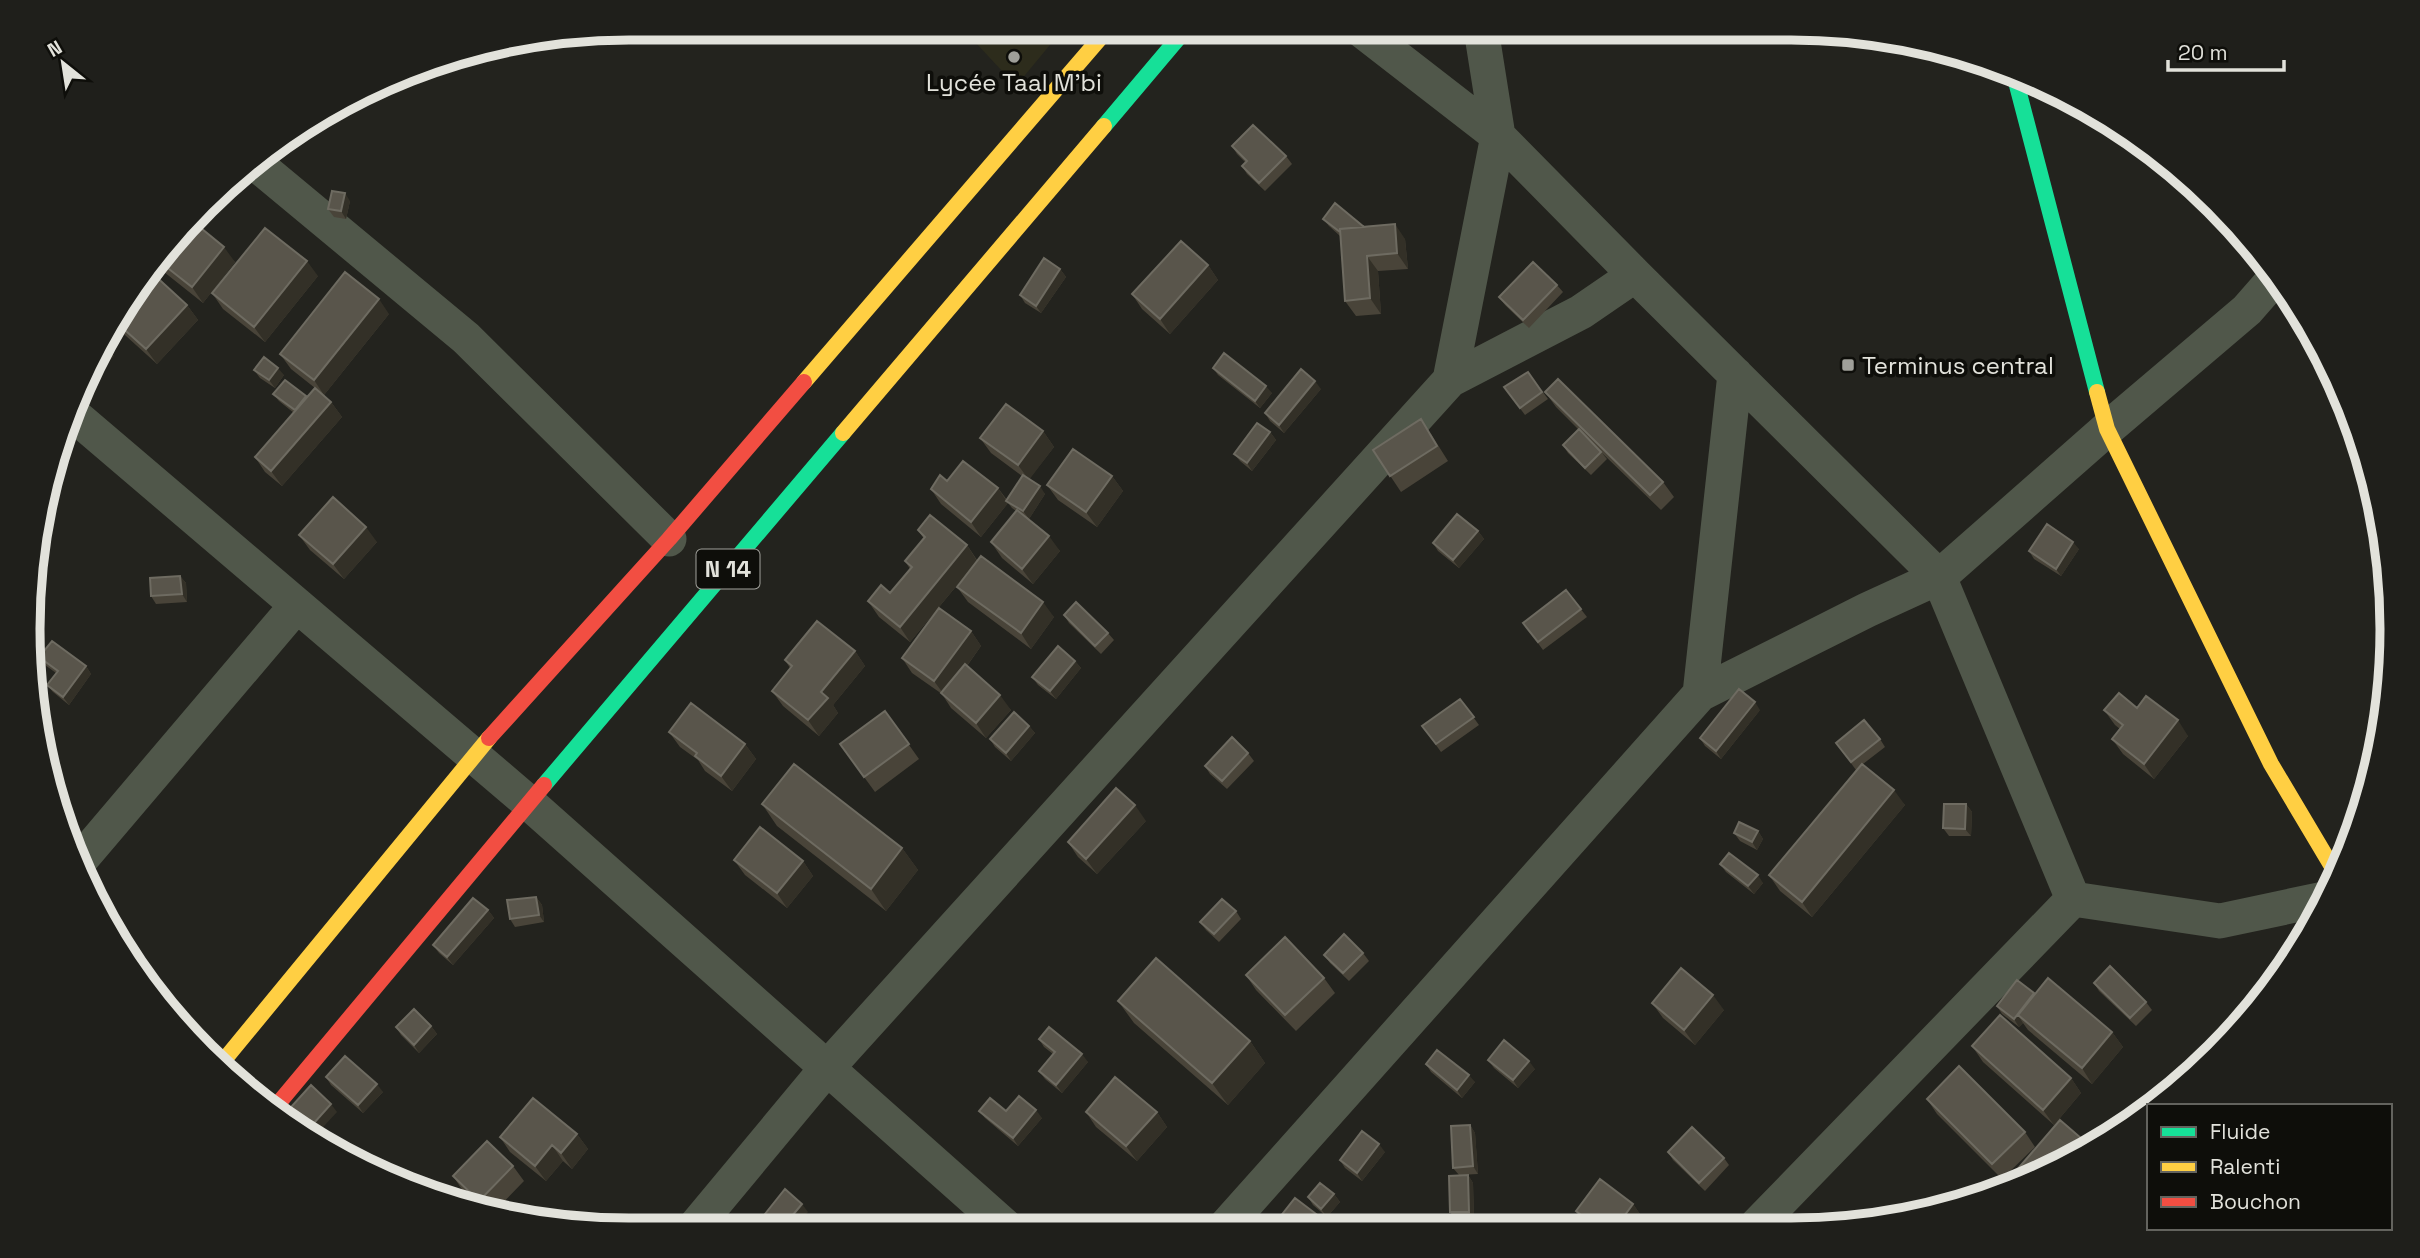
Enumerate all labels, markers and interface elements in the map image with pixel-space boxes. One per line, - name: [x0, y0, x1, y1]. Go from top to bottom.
- north arrow: [28, 28, 98, 98]
- scale bar: [2168, 28, 2284, 72]
- text: N: [43, 35, 67, 63]
- text: 20 m: [2178, 39, 2228, 66]
- marker: Lycée Taal M'bi: [1006, 49, 1022, 65]
- place label: Lycée Taal M'bi: [926, 67, 1102, 98]
- place label: Terminus central: [1862, 350, 2054, 381]
- marker: Terminus central: [1840, 357, 1856, 373]
- road number: N 14: [696, 550, 760, 589]
- legend: [2147, 1104, 2392, 1230]
- text: Fluide: [2210, 1118, 2270, 1145]
- text: Ralenti: [2210, 1153, 2280, 1180]
- text: Bouchon: [2210, 1188, 2301, 1215]

